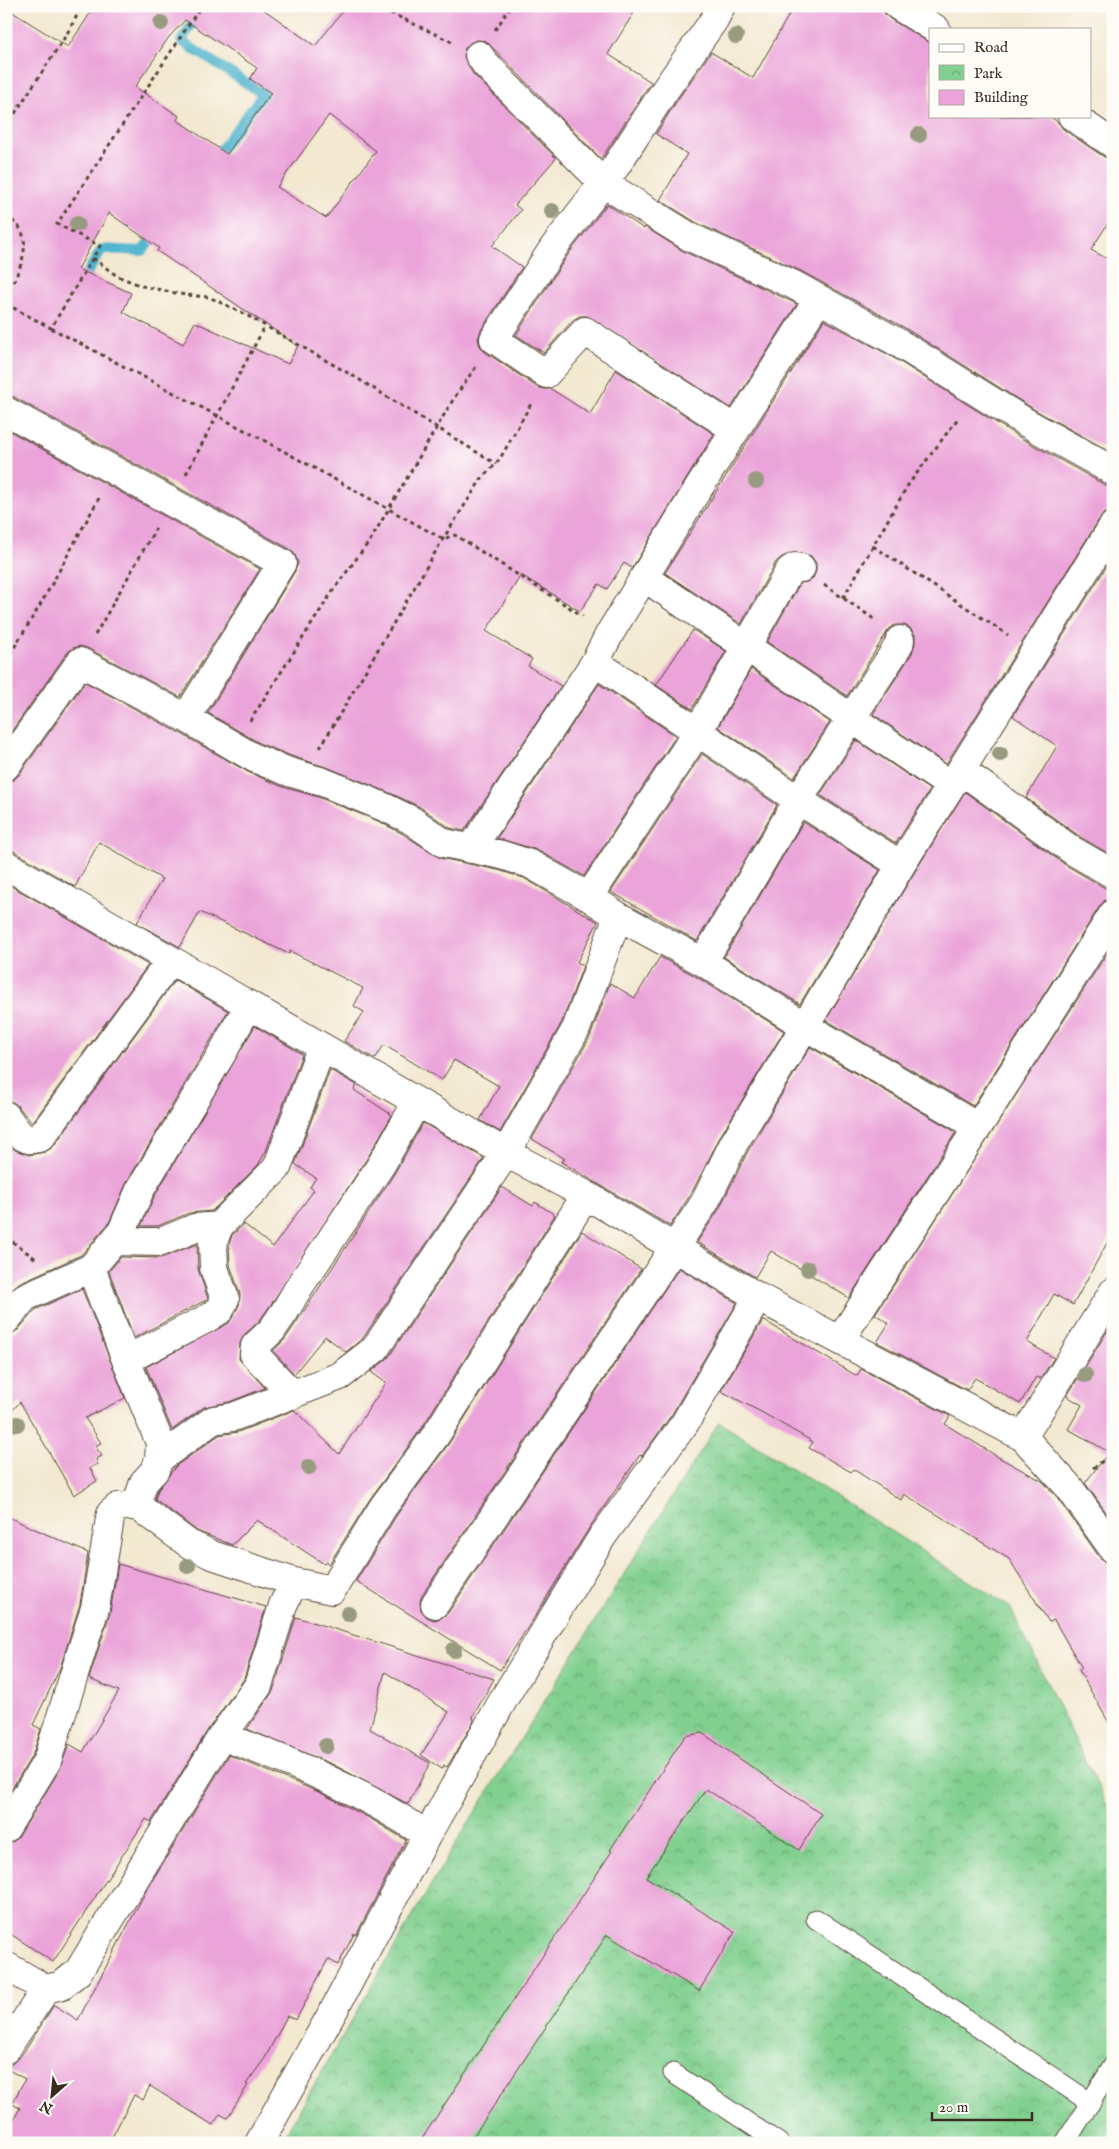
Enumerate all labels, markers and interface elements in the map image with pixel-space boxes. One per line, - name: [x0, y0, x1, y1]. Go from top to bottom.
- legend: [929, 28, 1092, 118]
- text: Road: [974, 38, 1009, 57]
- text: Park: [974, 64, 1004, 83]
- text: Building: [974, 88, 1029, 107]
- north arrow: [28, 2072, 78, 2122]
- scale bar: [932, 2089, 1032, 2121]
- text: N: [37, 2096, 57, 2118]
- text: 20 m: [939, 2098, 969, 2117]

